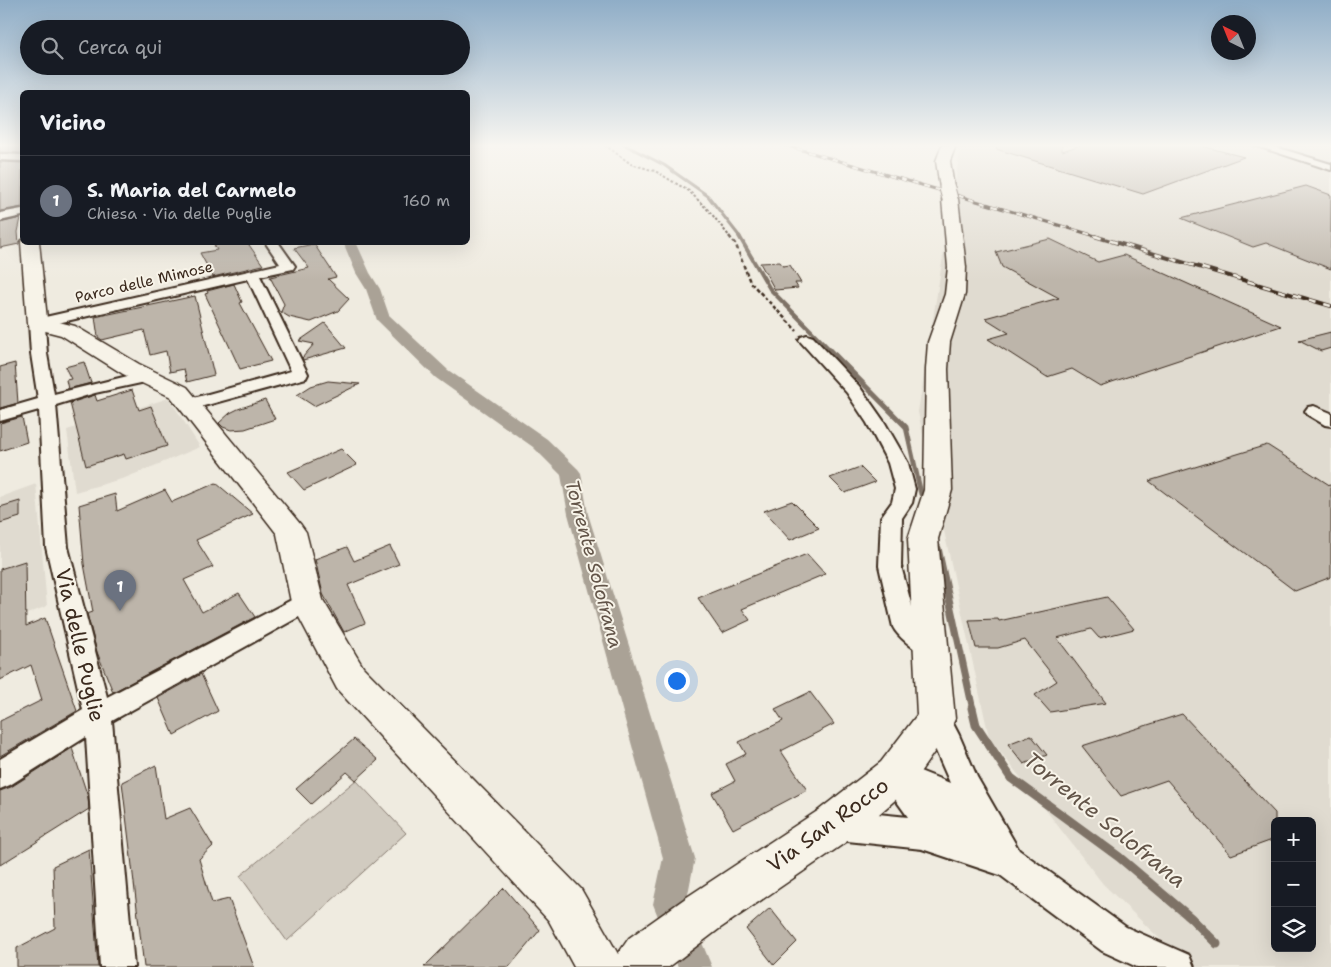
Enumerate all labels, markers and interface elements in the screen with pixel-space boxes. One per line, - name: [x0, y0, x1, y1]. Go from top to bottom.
- north arrow: [1211, 15, 1256, 60]
- search box: [20, 20, 470, 75]
- icon: search: [38, 34, 66, 62]
- text: Cerca qui: [78, 35, 162, 60]
- text: Vicino: [40, 109, 106, 137]
- text: S. Maria del Carmelo: [87, 178, 296, 203]
- text: 1: [52, 190, 60, 211]
- text: 160 m: [403, 190, 450, 211]
- text: Chiesa · Via delle Puglie: [87, 203, 272, 224]
- street label: Parco delle Mimose: [73, 256, 215, 308]
- water label: Torrente Solofrana: [559, 477, 629, 651]
- street label: Via delle Puglie: [49, 565, 111, 725]
- pin: 1: [104, 570, 136, 611]
- your location: [664, 668, 690, 694]
- water label: Torrente Solofrana: [1018, 746, 1192, 894]
- street label: Via San Rocco: [761, 771, 895, 879]
- map controls: [1271, 817, 1316, 952]
- button: +: [1271, 817, 1316, 862]
- button: −: [1271, 862, 1316, 907]
- button: layers: [1271, 907, 1316, 952]

